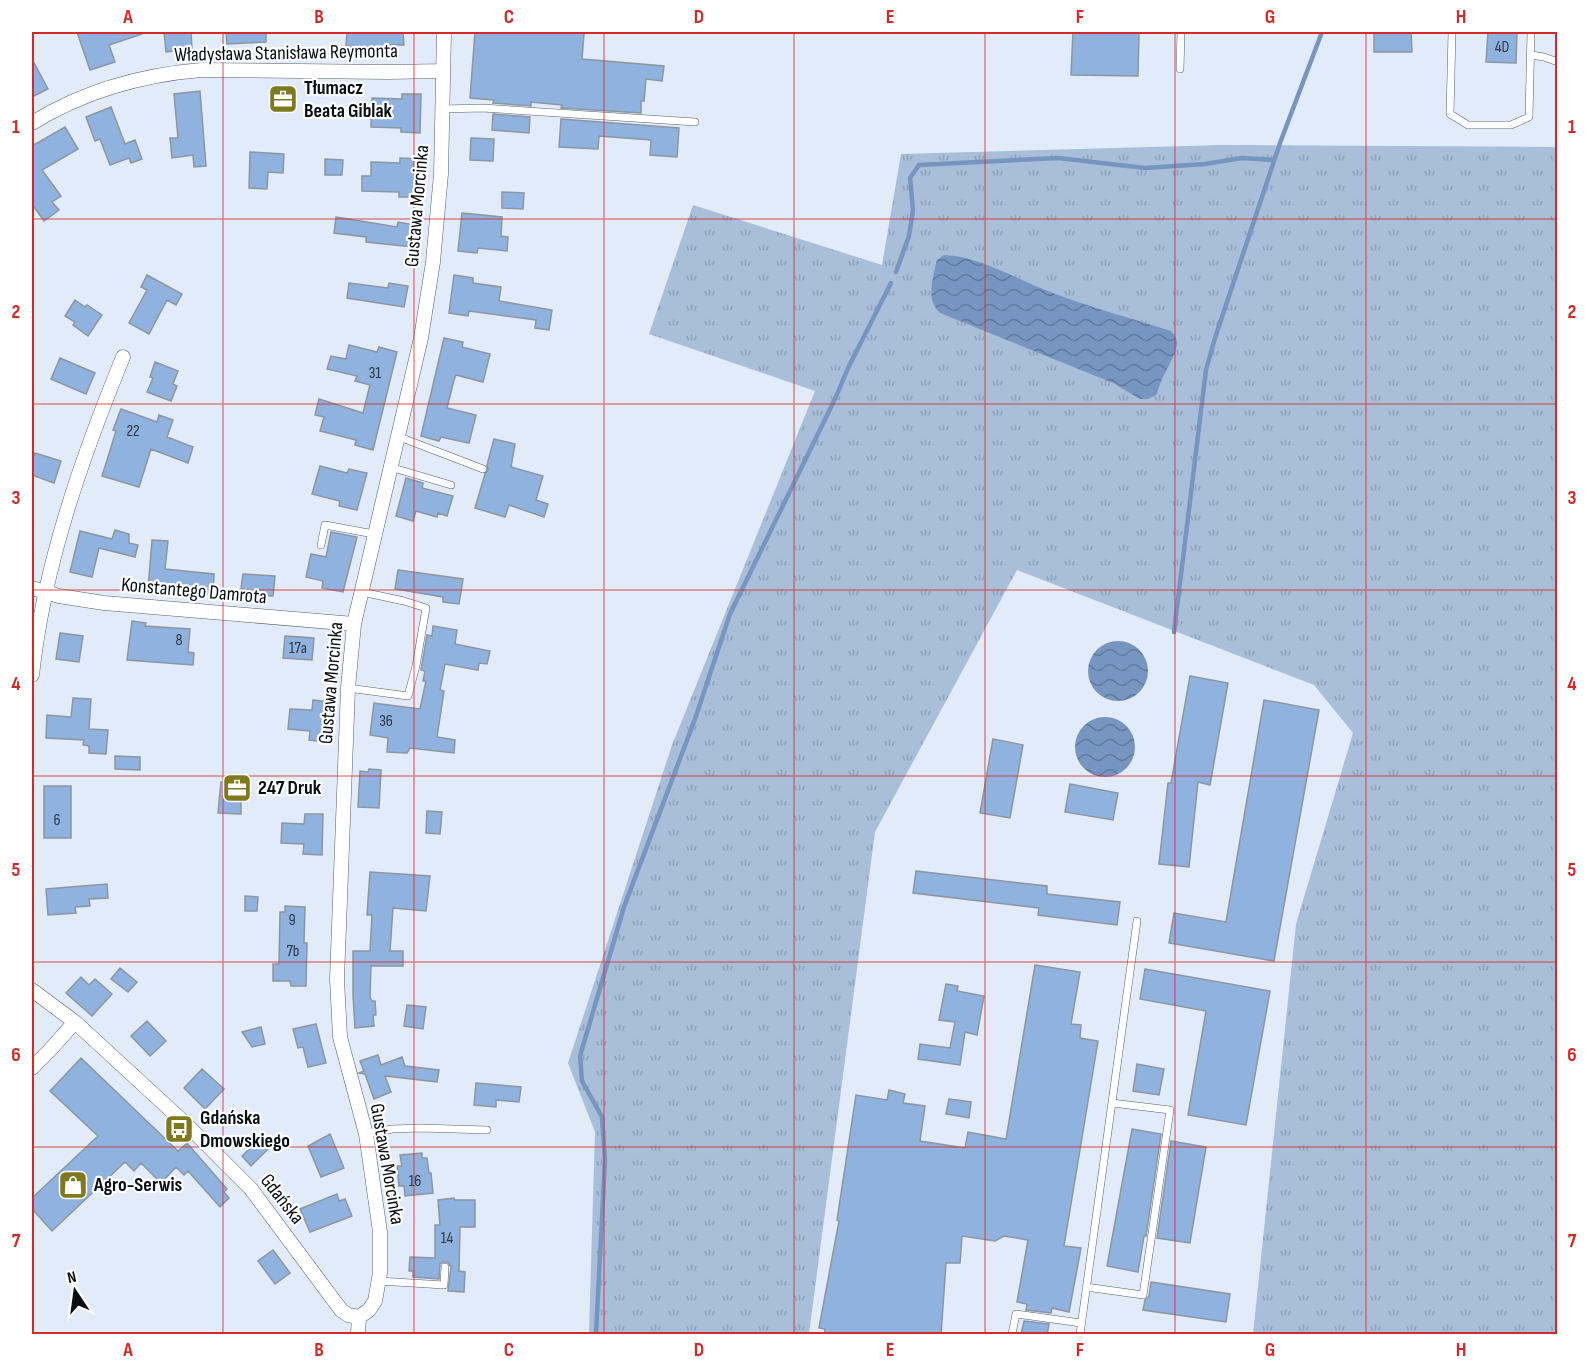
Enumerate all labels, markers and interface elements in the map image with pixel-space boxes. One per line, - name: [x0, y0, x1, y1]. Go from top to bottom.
- text: A: [122, 5, 133, 29]
- text: B: [314, 5, 324, 29]
- text: C: [504, 5, 514, 29]
- text: D: [694, 5, 704, 29]
- text: E: [886, 5, 894, 29]
- text: F: [1076, 5, 1084, 29]
- text: G: [1265, 5, 1275, 29]
- text: H: [1456, 5, 1466, 29]
- house number: 4D: [1495, 38, 1509, 57]
- street label: Władysława Stanisława Reymonta: [174, 39, 398, 67]
- place label: Tłumacz Beata Giblak: [304, 76, 393, 123]
- office icon: Tłumacz Beata Giblak: [267, 83, 299, 115]
- text: 1: [12, 115, 20, 139]
- text: 1: [1568, 115, 1576, 139]
- street label: Gustawa Morcinka: [400, 144, 434, 268]
- text: 2: [12, 300, 20, 324]
- text: 2: [1568, 300, 1576, 324]
- house number: 31: [369, 364, 382, 383]
- house number: 22: [126, 422, 140, 441]
- text: 3: [12, 486, 21, 510]
- text: 3: [1568, 486, 1577, 510]
- street label: Konstantego Damrota: [120, 573, 268, 609]
- street label: Gustawa Morcinka: [314, 621, 348, 745]
- house number: 8: [175, 631, 183, 650]
- house number: 17a: [289, 639, 307, 658]
- text: 4: [11, 672, 21, 696]
- text: 4: [1567, 672, 1577, 696]
- house number: 36: [379, 712, 393, 731]
- office icon: 247 Druk: [221, 772, 253, 804]
- place label: 247 Druk: [258, 776, 322, 800]
- house number: 6: [53, 811, 61, 830]
- text: 5: [12, 858, 21, 882]
- text: 5: [1568, 858, 1577, 882]
- house number: 9: [288, 911, 296, 930]
- house number: 7b: [286, 942, 300, 961]
- text: 6: [11, 1043, 21, 1067]
- text: 6: [1567, 1043, 1577, 1067]
- street label: Gustawa Morcinka: [365, 1102, 409, 1226]
- place label: Gdańska Dmowskiego: [200, 1106, 290, 1153]
- bus stop icon: Gdańska Dmowskiego: [163, 1113, 195, 1145]
- shop icon: Agro-Serwis: [57, 1169, 89, 1201]
- street label: Gdańska: [255, 1169, 309, 1229]
- house number: 16: [409, 1172, 421, 1191]
- place label: Agro-Serwis: [93, 1173, 183, 1197]
- text: 7: [12, 1229, 21, 1253]
- house number: 14: [441, 1229, 453, 1248]
- text: 7: [1568, 1229, 1577, 1253]
- north arrow: [45, 1261, 105, 1321]
- text: N: [66, 1268, 78, 1288]
- text: A: [122, 1338, 133, 1362]
- text: B: [314, 1338, 324, 1362]
- text: C: [504, 1338, 514, 1362]
- text: D: [694, 1338, 704, 1362]
- text: E: [886, 1338, 894, 1362]
- text: F: [1076, 1338, 1084, 1362]
- text: G: [1265, 1338, 1275, 1362]
- text: H: [1456, 1338, 1466, 1362]

